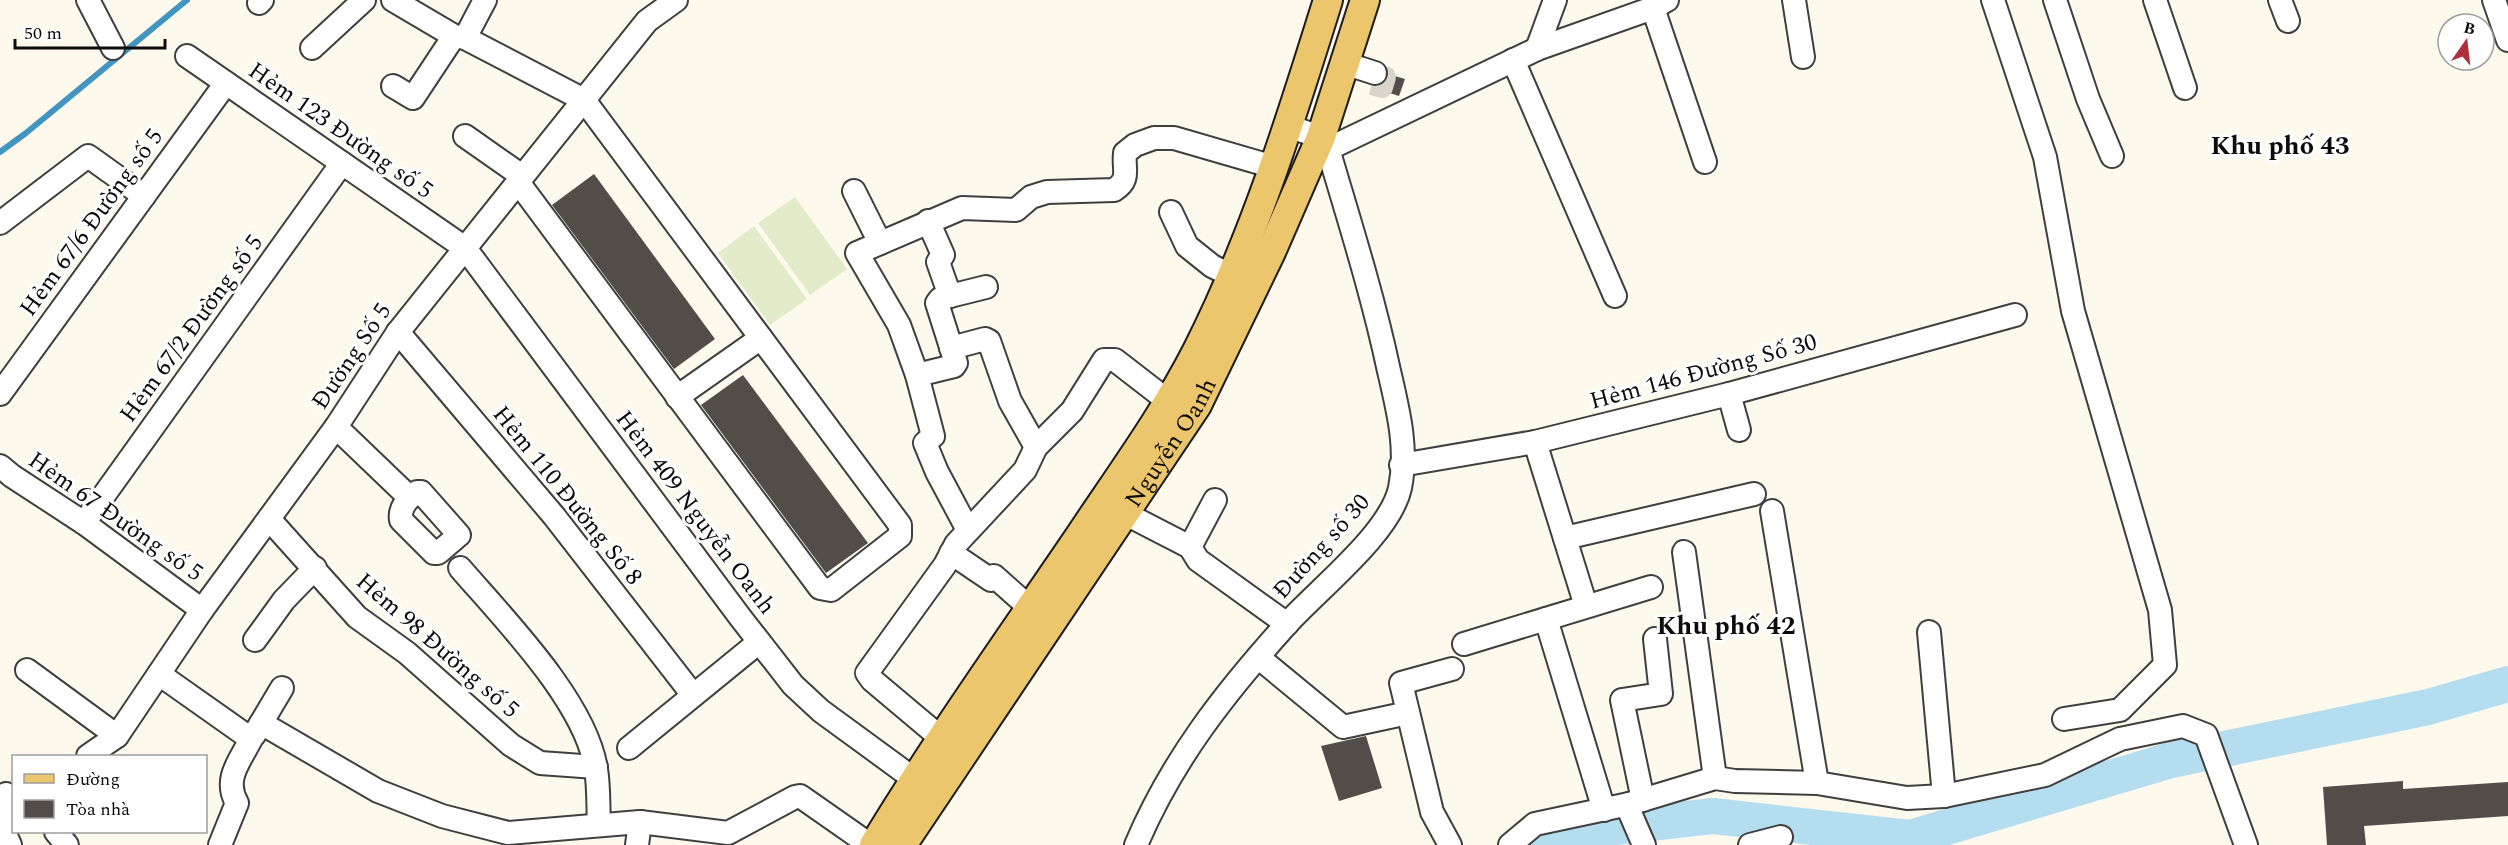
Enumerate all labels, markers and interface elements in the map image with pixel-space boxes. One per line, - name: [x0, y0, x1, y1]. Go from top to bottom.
- scale bar: [15, 12, 165, 50]
- north arrow: [2436, 12, 2496, 72]
- text: B: [2461, 15, 2478, 41]
- text: 50 m: [24, 20, 62, 47]
- street label: Hẻm 123 Đường số 5: [240, 53, 440, 208]
- street label: Hẻm 67/6 Đường số 5: [11, 121, 172, 324]
- district label: Khu phố 43: [2210, 126, 2350, 166]
- street label: Hẻm 67/2 Đường số 5: [111, 227, 272, 430]
- street label: Đường Số 5: [303, 296, 401, 417]
- street label: Hẻm 146 Đường Số 30: [1586, 324, 1821, 420]
- street label: Nguyễn Oanh: [1116, 372, 1226, 515]
- street label: Hẻm 110 Đường Số 8: [483, 398, 651, 593]
- street label: Hẻm 409 Nguyễn Oanh: [606, 403, 784, 622]
- street label: Hẻm 67 Đường số 5: [20, 443, 211, 591]
- street label: Đường số 30: [1264, 486, 1379, 608]
- street label: Hẻm 98 Đường số 5: [347, 564, 527, 727]
- district label: Khu phố 42: [1656, 606, 1796, 646]
- legend: [12, 755, 207, 833]
- text: Đường: [66, 766, 120, 793]
- text: Tòa nhà: [66, 796, 130, 823]

